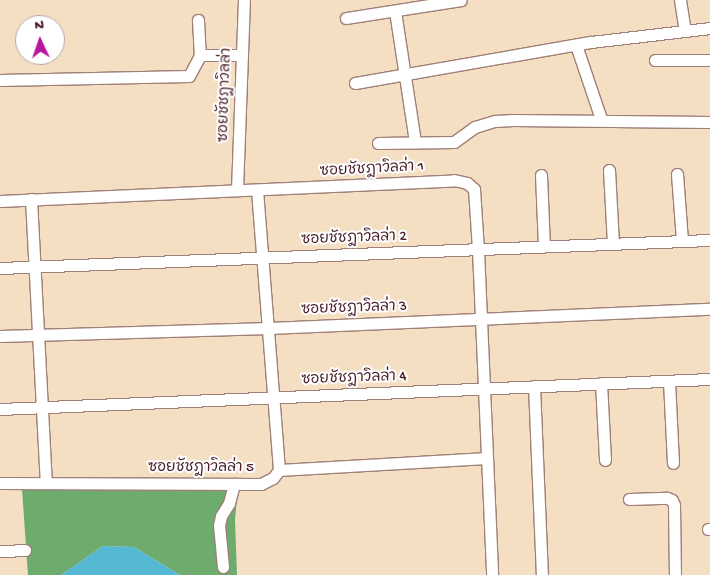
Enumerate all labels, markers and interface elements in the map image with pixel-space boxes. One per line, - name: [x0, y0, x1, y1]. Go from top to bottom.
- north arrow: [15, 15, 65, 65]
- text: N: [34, 17, 44, 34]
- street label: ซอยชัชฎาวิลล่า: [215, 47, 237, 143]
- street label: ซอยชัชฎาวิลล่า 1: [320, 158, 424, 182]
- street label: ซอยชัชฎาวิลล่า 2: [301, 228, 407, 250]
- street label: ซอยชัชฎาวิลล่า 3: [301, 298, 407, 320]
- street label: ซอยชัชฎาวิลล่า 4: [301, 368, 407, 390]
- street label: ซอยชัชฎาวิลล่า 5: [148, 460, 254, 478]

